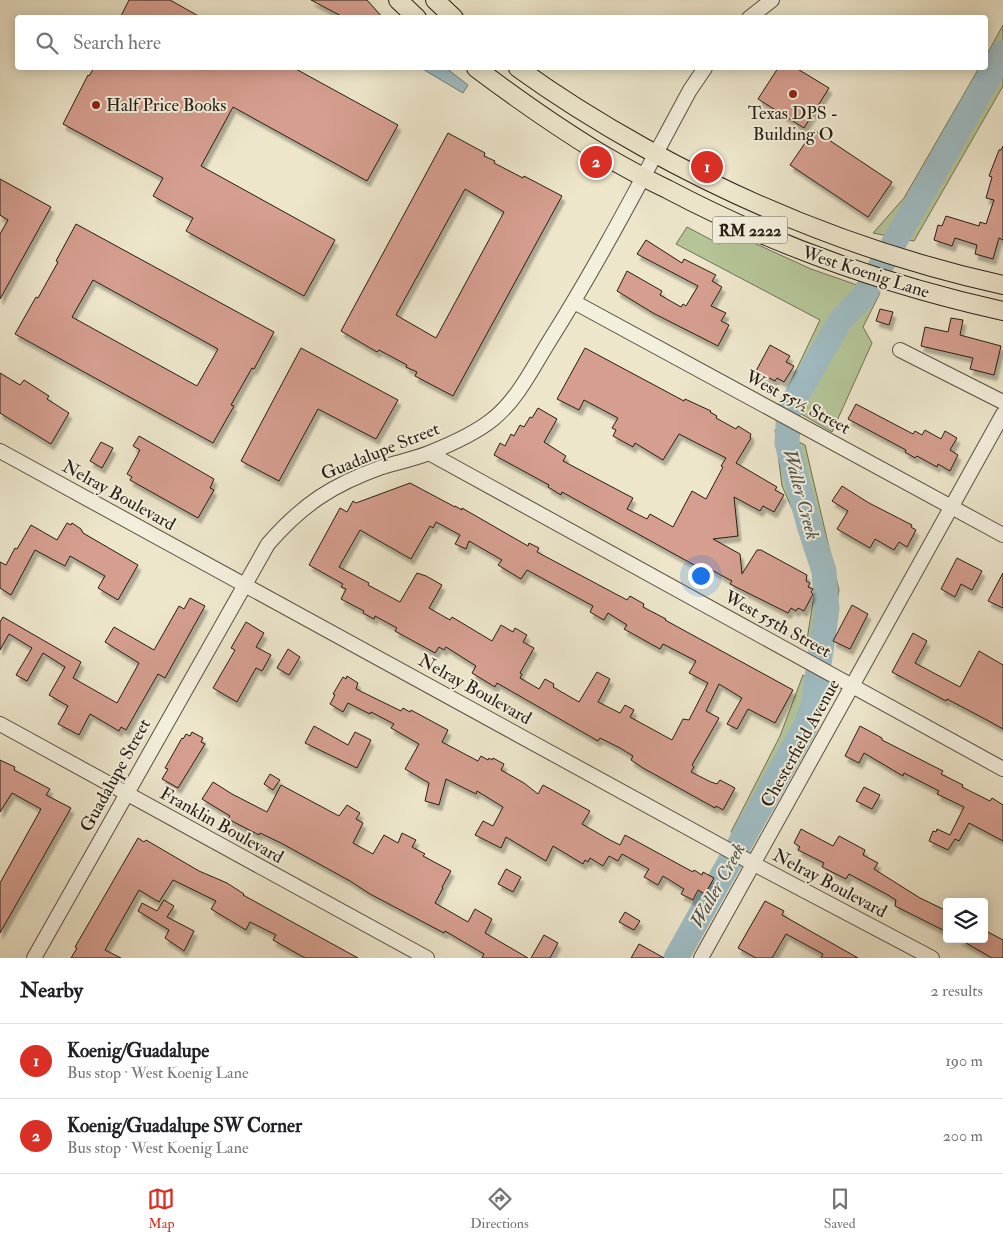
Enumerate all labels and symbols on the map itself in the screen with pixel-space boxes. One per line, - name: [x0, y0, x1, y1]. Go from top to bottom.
- marker: Texas DPS - Building O: [787, 88, 799, 100]
- place label: Half Price Books: [106, 94, 226, 117]
- marker: Half Price Books: [90, 99, 102, 111]
- place label: Texas DPS - Building O: [748, 102, 838, 146]
- pin: 2: [580, 143, 612, 181]
- pin: 1: [691, 148, 723, 186]
- road number: RM 2222: [712, 216, 788, 244]
- street label: West Koenig Lane: [798, 241, 933, 304]
- street label: West 55½ Street: [741, 365, 854, 440]
- street label: Guadalupe Street: [318, 417, 443, 486]
- water label: Waller Creek: [777, 446, 825, 542]
- street label: Nelray Boulevard: [58, 455, 180, 536]
- your location: [688, 563, 714, 589]
- street label: West 55th Street: [720, 585, 835, 663]
- street label: Nelray Boulevard: [414, 649, 536, 730]
- street label: Chesterfield Avenue: [756, 675, 845, 811]
- street label: Guadalupe Street: [75, 715, 156, 836]
- street label: Franklin Boulevard: [156, 782, 288, 869]
- water label: Waller Creek: [685, 839, 751, 932]
- street label: Nelray Boulevard: [769, 844, 891, 923]

